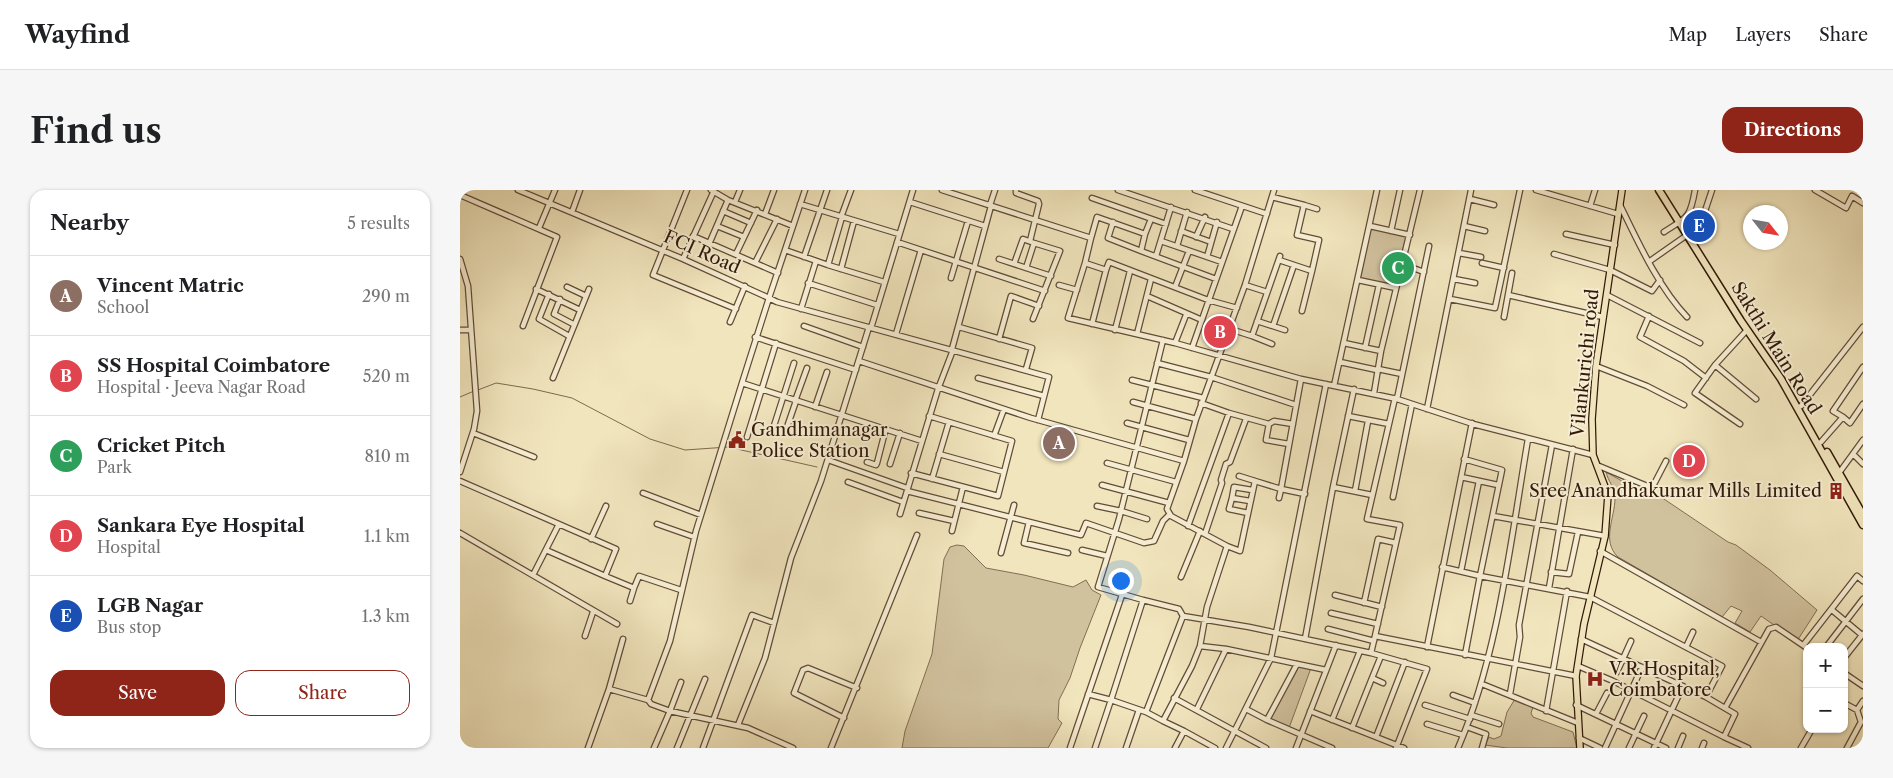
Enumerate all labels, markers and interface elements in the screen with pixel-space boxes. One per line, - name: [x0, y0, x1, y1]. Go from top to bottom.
- text: Wayfind: [25, 20, 130, 49]
- text: Map: [1669, 24, 1707, 46]
- text: Layers: [1735, 24, 1791, 46]
- text: Share: [1819, 24, 1868, 46]
- button: Directions: [1722, 107, 1863, 153]
- text: Find us: [30, 109, 162, 152]
- north arrow: [1743, 205, 1788, 250]
- pin: E: [1683, 207, 1715, 245]
- text: Nearby: [50, 210, 129, 235]
- text: 5 results: [347, 213, 410, 233]
- street label: FCI Road: [660, 225, 744, 279]
- pin: C: [1382, 249, 1414, 287]
- text: Vincent Matric: [97, 274, 244, 297]
- street label: Sakthi Main Road: [1726, 278, 1826, 418]
- text: A: [60, 286, 72, 306]
- text: 290 m: [362, 286, 410, 306]
- street label: Vilankurichi road: [1566, 288, 1604, 439]
- text: School: [97, 297, 149, 317]
- pin: B: [1204, 313, 1236, 351]
- text: SS Hospital Coimbatore: [97, 354, 330, 377]
- text: B: [60, 366, 72, 386]
- text: 520 m: [363, 366, 410, 386]
- text: Hospital · Jeeva Nagar Road: [97, 377, 306, 397]
- place label: Gandhimanagar Police Station: [751, 419, 888, 462]
- pin: A: [1043, 424, 1075, 462]
- public building icon: Gandhimanagar Police Station: [727, 430, 747, 450]
- text: Cricket Pitch: [97, 434, 226, 457]
- pin: D: [1673, 442, 1705, 480]
- text: C: [60, 446, 72, 466]
- text: 810 m: [364, 446, 410, 466]
- text: Park: [97, 457, 132, 477]
- place label: Sree Anandhakumar Mills Limited: [1529, 480, 1822, 502]
- building icon: Sree Anandhakumar Mills Limited: [1826, 481, 1846, 501]
- text: Sankara Eye Hospital: [97, 514, 305, 537]
- text: D: [59, 526, 73, 546]
- text: 1.1 km: [364, 526, 410, 546]
- text: Hospital: [97, 537, 161, 557]
- your location: [1108, 568, 1134, 594]
- text: LGB Nagar: [97, 594, 203, 617]
- text: E: [60, 606, 72, 626]
- text: 1.3 km: [362, 606, 410, 626]
- text: Bus stop: [97, 617, 161, 637]
- map controls: [1803, 643, 1848, 733]
- button: +: [1803, 643, 1848, 688]
- place label: V.R.Hospital, Coimbatore: [1608, 658, 1720, 701]
- hospital icon: V.R.Hospital, Coimbatore: [1585, 669, 1605, 689]
- button: Save: [50, 670, 225, 716]
- button: Share: [235, 670, 410, 716]
- button: −: [1803, 688, 1848, 733]

